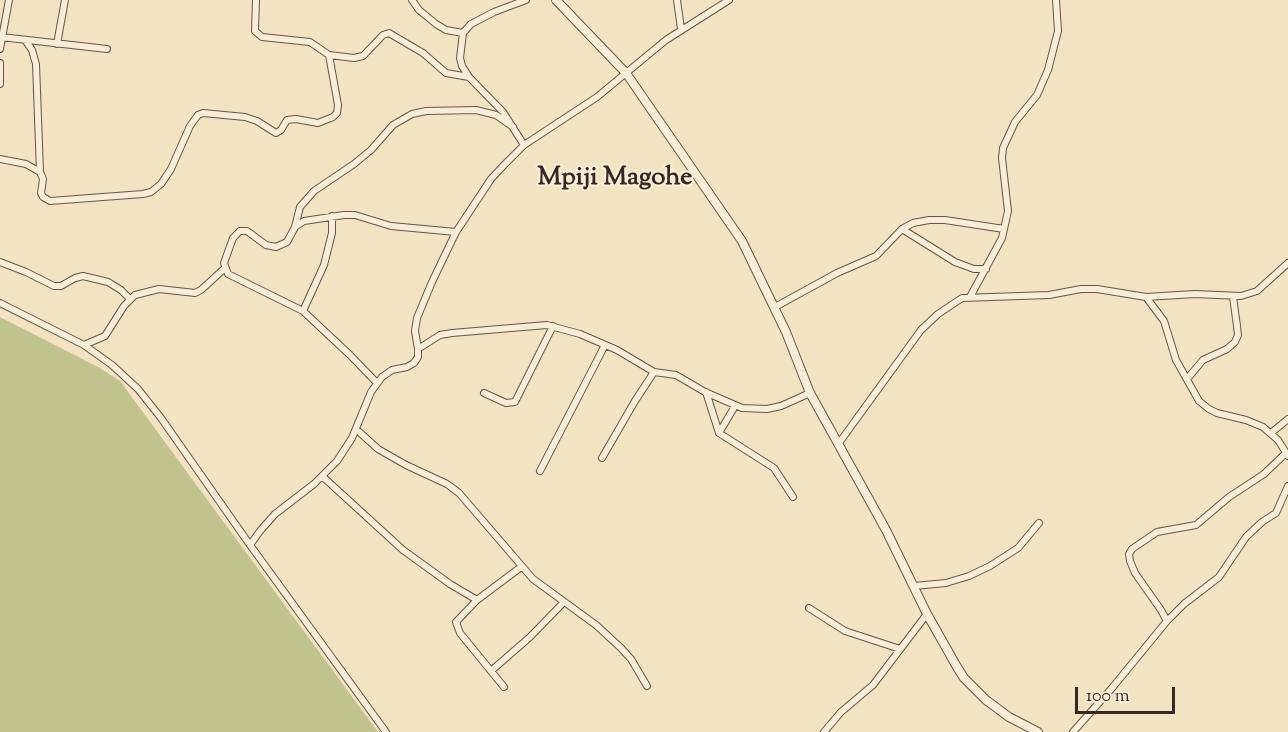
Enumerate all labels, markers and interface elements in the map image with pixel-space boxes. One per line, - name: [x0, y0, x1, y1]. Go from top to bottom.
- district label: Mpiji Magohe: [538, 164, 692, 196]
- scale bar: [1078, 675, 1178, 713]
- text: 100 m: [1086, 684, 1130, 710]

